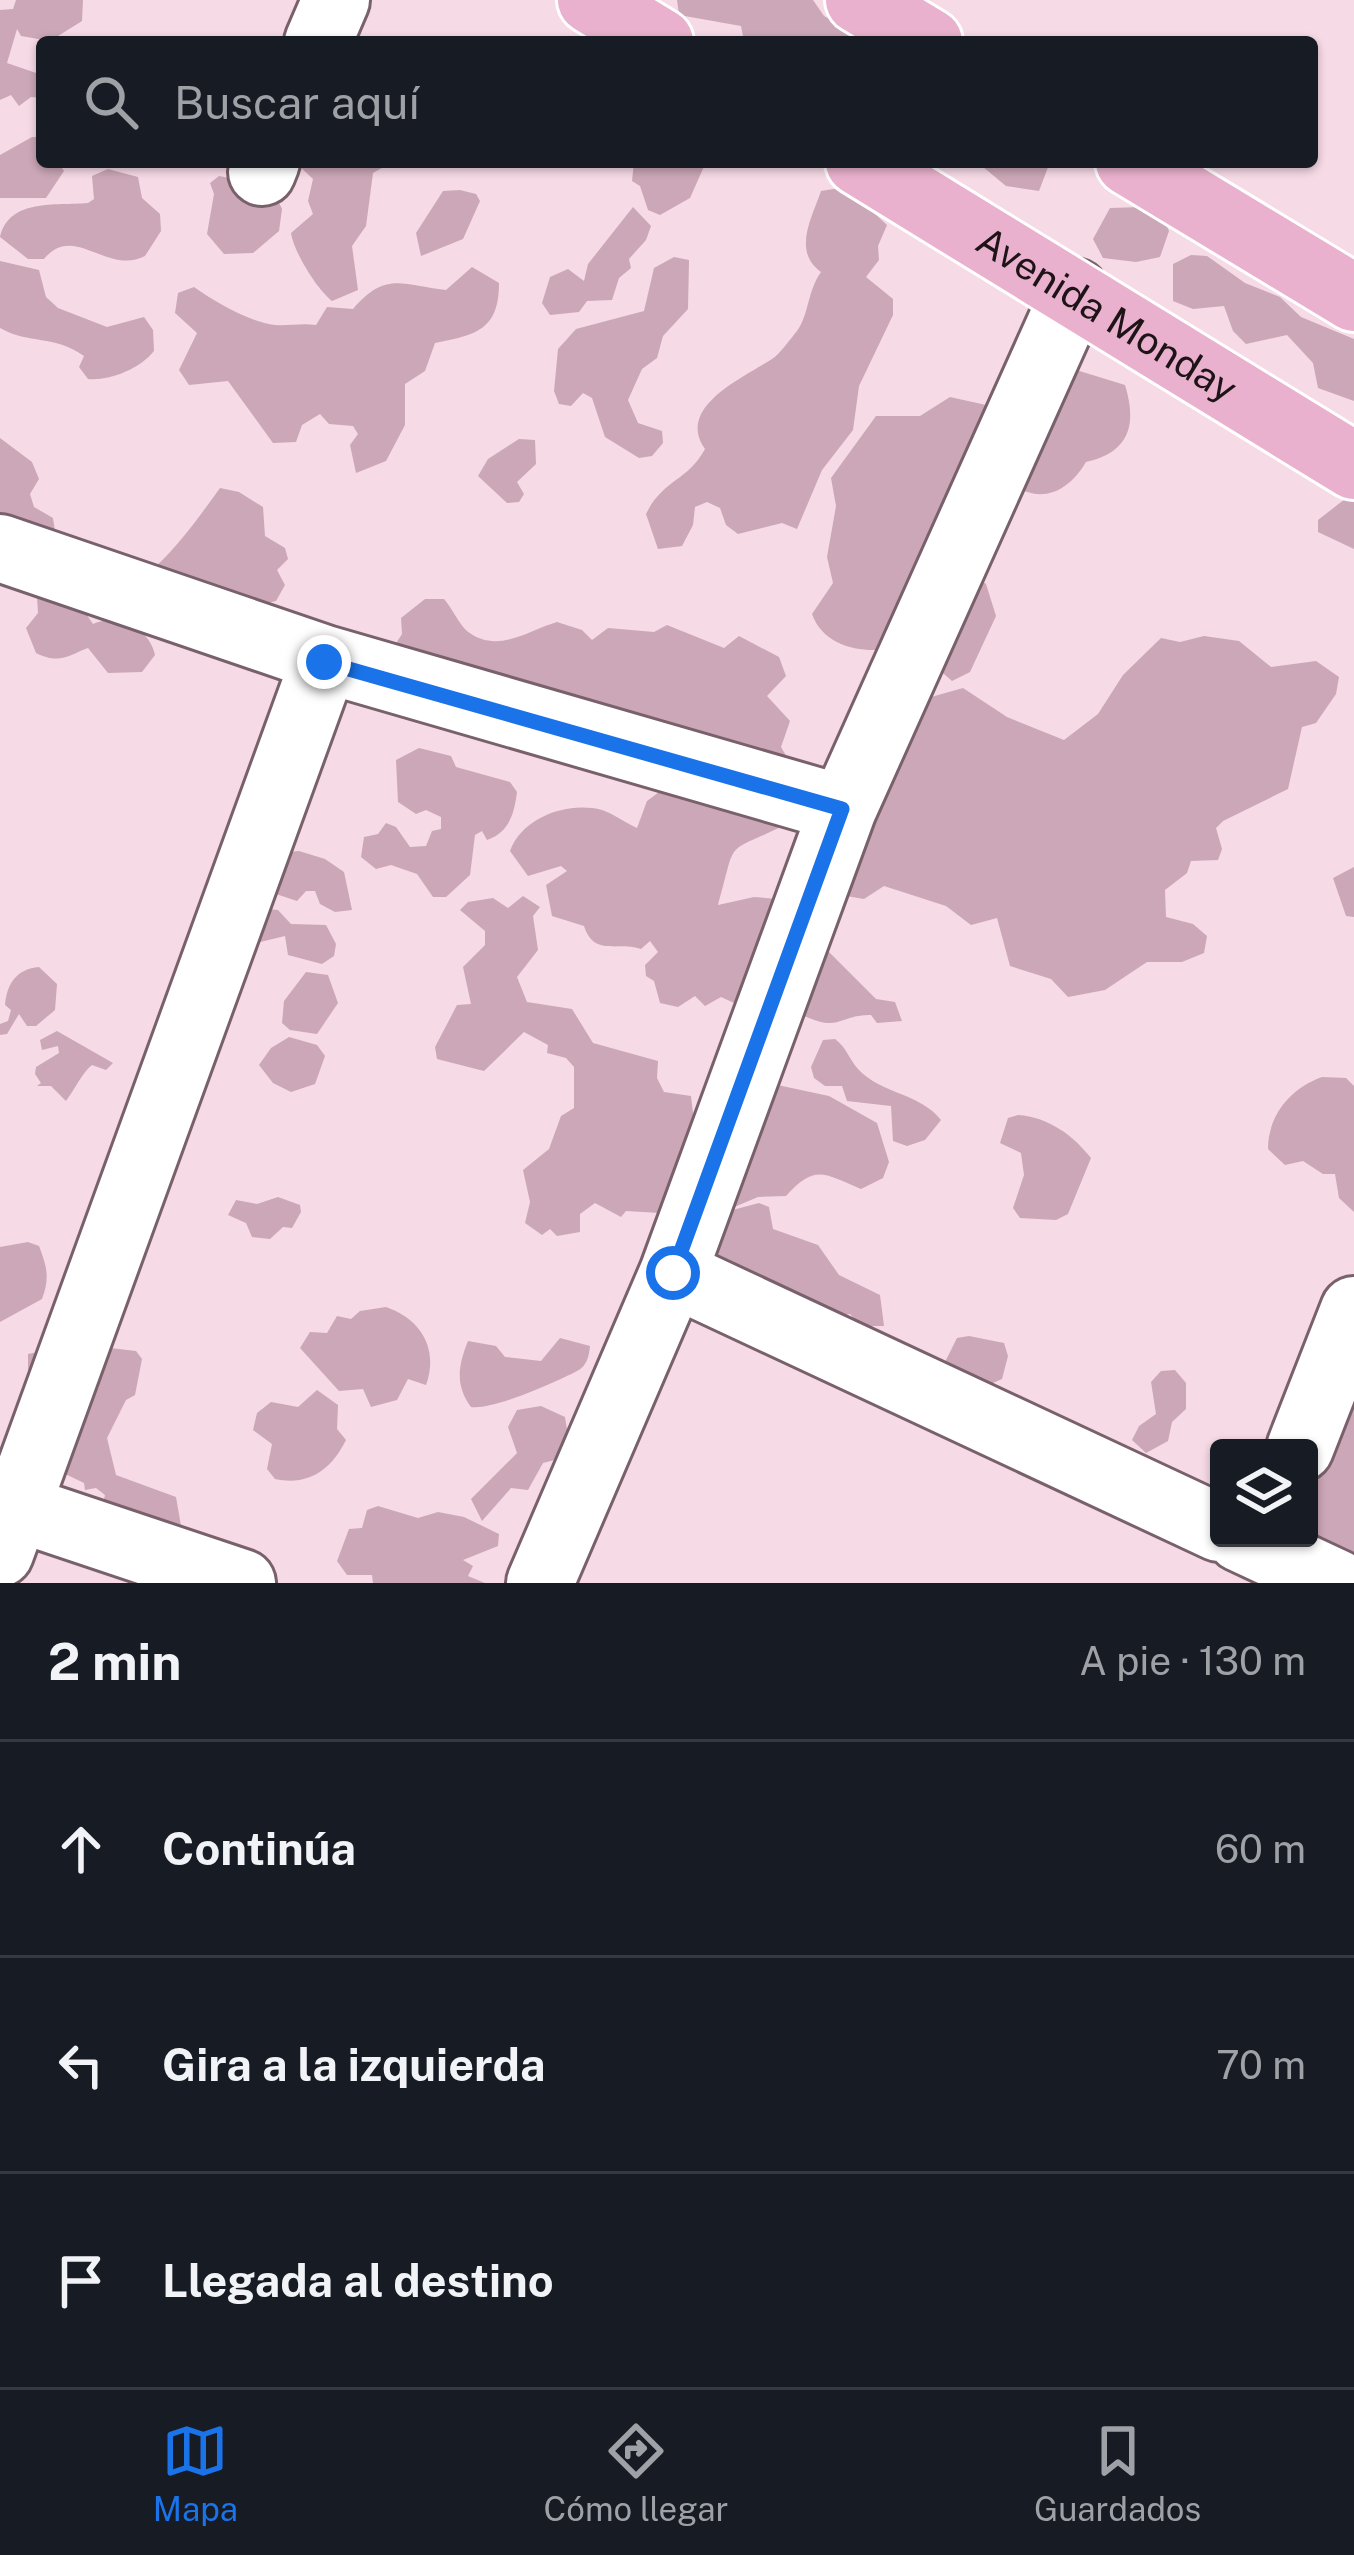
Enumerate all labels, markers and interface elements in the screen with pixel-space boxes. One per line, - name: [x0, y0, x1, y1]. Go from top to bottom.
- search box: [36, 36, 1318, 168]
- icon: search: [78, 69, 144, 135]
- text: Buscar aquí: [174, 76, 420, 129]
- street label: Avenida Monday: [968, 217, 1246, 412]
- route end: [297, 635, 351, 689]
- route start: [646, 1246, 700, 1300]
- map controls: [1210, 1439, 1318, 1547]
- button: layers: [1210, 1439, 1318, 1547]
- text: 2 min: [48, 1632, 182, 1691]
- text: A pie · 130 m: [1079, 1638, 1306, 1684]
- icon: ahead: [48, 1816, 114, 1882]
- text: Continúa: [162, 1822, 356, 1875]
- text: 60 m: [1215, 1826, 1306, 1872]
- icon: left: [48, 2032, 114, 2098]
- text: Gira a la izquierda: [162, 2038, 545, 2091]
- text: 70 m: [1216, 2042, 1306, 2088]
- icon: arrive: [48, 2248, 114, 2314]
- text: Llegada al destino: [162, 2254, 554, 2307]
- tab: Mapa: [153, 2418, 238, 2528]
- tab: Cómo llegar: [544, 2418, 728, 2528]
- tab: Guardados: [1034, 2418, 1201, 2528]

